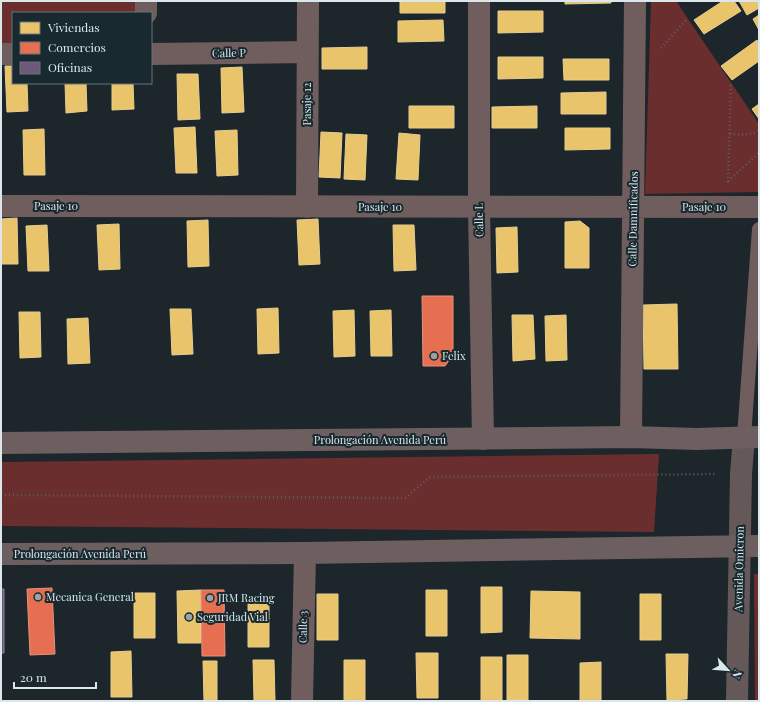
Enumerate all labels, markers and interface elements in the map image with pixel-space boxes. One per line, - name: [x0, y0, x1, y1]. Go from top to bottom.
- legend: [12, 12, 152, 84]
- text: Viviendas: [47, 19, 100, 35]
- text: Comercios: [48, 39, 106, 55]
- street label: Calle P: [212, 45, 247, 60]
- text: Oficinas: [48, 59, 92, 75]
- street label: Pasaje 12: [299, 83, 314, 125]
- street label: Calle Damnificados: [624, 171, 641, 267]
- street label: Pasaje 10: [34, 198, 78, 213]
- street label: Pasaje 10: [358, 199, 402, 214]
- street label: Pasaje 10: [682, 199, 726, 214]
- street label: Calle L: [471, 202, 486, 237]
- place label: Felix: [442, 348, 466, 363]
- marker: Felix: [429, 351, 439, 361]
- street label: Prolongación Avenida Perú: [314, 432, 447, 447]
- street label: Avenida Omicron: [730, 526, 747, 613]
- street label: Prolongación Avenida Perú: [14, 546, 147, 561]
- place label: Mecanica General: [46, 589, 134, 604]
- place label: JRM Racing: [217, 590, 275, 605]
- marker: Mecanica General: [33, 592, 43, 602]
- marker: JRM Racing: [205, 593, 215, 603]
- place label: Seguridad Vial: [197, 609, 268, 624]
- street label: Calle 3: [295, 611, 310, 643]
- marker: Seguridad Vial: [184, 612, 194, 622]
- north arrow: [708, 650, 748, 690]
- scale bar: [14, 664, 96, 690]
- text: N: [729, 668, 746, 682]
- text: 20 m: [20, 669, 47, 685]

